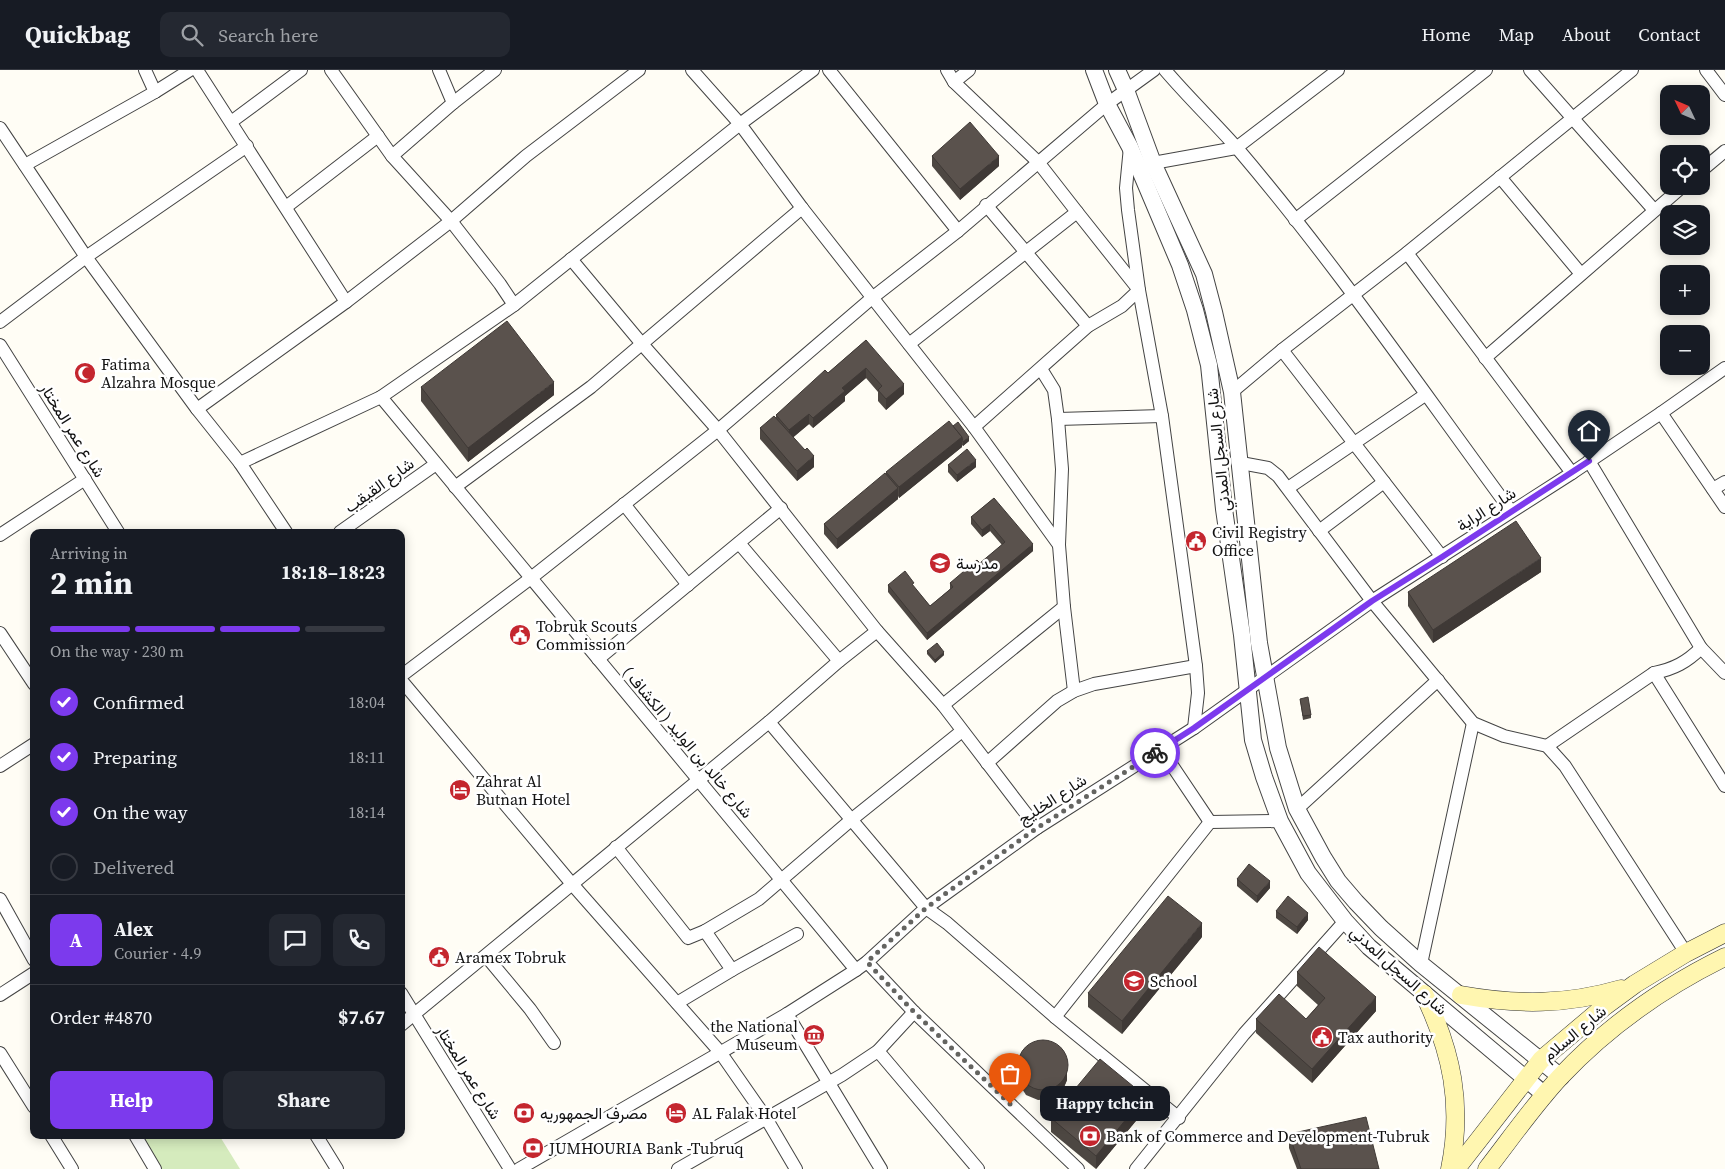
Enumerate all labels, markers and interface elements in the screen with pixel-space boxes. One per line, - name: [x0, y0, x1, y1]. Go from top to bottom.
- search box: [160, 12, 510, 57]
- text: Quickbag: [25, 18, 130, 51]
- icon: search: [178, 21, 206, 49]
- text: Search here: [218, 22, 318, 48]
- text: Home: [1422, 22, 1471, 47]
- text: Map: [1499, 22, 1534, 47]
- text: About: [1562, 22, 1610, 47]
- text: Contact: [1638, 22, 1700, 47]
- north arrow: [1660, 85, 1710, 135]
- map controls: [1660, 85, 1710, 375]
- button: locate: [1660, 145, 1710, 195]
- button: layers: [1660, 205, 1710, 255]
- button: +: [1660, 265, 1710, 315]
- button: −: [1660, 325, 1710, 375]
- place label: Fatima Alzahra Mosque: [101, 353, 216, 393]
- mosque icon: Fatima Alzahra Mosque: [73, 361, 97, 385]
- street label: شارع عمر المختار: [34, 378, 111, 482]
- street label: شارع السجل المدني: [1201, 387, 1238, 513]
- pin: [1568, 410, 1610, 461]
- icon: home: [1575, 417, 1603, 445]
- street label: شارع القيقب: [340, 452, 419, 518]
- street label: شارع الراية: [1452, 482, 1520, 537]
- place label: Civil Registry Office: [1212, 521, 1308, 561]
- public building icon: Civil Registry Office: [1184, 529, 1208, 553]
- text: Arriving in: [50, 542, 128, 564]
- school or university icon: مدرسة: [928, 551, 952, 575]
- place label: مدرسة: [956, 552, 998, 574]
- text: 18:18–18:23: [281, 559, 385, 585]
- text: 2 min: [50, 561, 133, 605]
- place label: Tobruk Scouts Commission: [536, 615, 637, 655]
- public building icon: Tobruk Scouts Commission: [508, 623, 532, 647]
- text: On the way · 230 m: [50, 640, 184, 662]
- street label: شارع خالد بن الوليد ( الكشاف ): [617, 661, 758, 823]
- icon: check: [50, 688, 78, 716]
- text: Confirmed: [93, 689, 184, 715]
- text: 18:04: [348, 691, 385, 713]
- courier: [1130, 728, 1180, 778]
- icon: bike: [1141, 739, 1169, 767]
- icon: check: [50, 743, 78, 771]
- text: Preparing: [93, 744, 177, 770]
- text: 18:11: [348, 746, 385, 768]
- street label: شارع الخليج: [1013, 769, 1091, 830]
- place label: Zahrat Al Butnan Hotel: [476, 770, 571, 810]
- hotel icon: Zahrat Al Butnan Hotel: [448, 778, 472, 802]
- icon: check: [50, 798, 78, 826]
- text: On the way: [93, 799, 188, 825]
- text: 18:14: [348, 801, 385, 823]
- text: Delivered: [93, 854, 174, 880]
- button: chat: [269, 914, 321, 966]
- button: phone: [333, 914, 385, 966]
- text: Alex: [114, 916, 153, 942]
- street label: شارع السجل المدني: [1344, 920, 1452, 1022]
- text: A: [70, 927, 82, 953]
- text: Courier · 4.9: [114, 942, 202, 964]
- public building icon: Aramex Tobruk: [427, 945, 451, 969]
- place label: Aramex Tobruk: [455, 946, 566, 968]
- school or university icon: School: [1122, 969, 1146, 993]
- place label: School: [1150, 970, 1198, 992]
- street label: شارع السلام: [1537, 1000, 1611, 1067]
- text: Order #4870: [50, 1004, 152, 1030]
- text: $7.67: [338, 1004, 385, 1030]
- place label: the National Museum: [710, 1015, 798, 1055]
- street label: شارع عمر المختار: [430, 1020, 507, 1124]
- museum icon: the National Museum: [802, 1023, 826, 1047]
- public building icon: Tax authority: [1310, 1025, 1334, 1049]
- place label: Tax authority: [1338, 1026, 1434, 1048]
- pin: [989, 1053, 1031, 1104]
- icon: bag: [996, 1060, 1024, 1088]
- button: Help: [50, 1071, 213, 1129]
- button: Share: [223, 1071, 385, 1129]
- callout: Happy tchcin: [1040, 1086, 1170, 1122]
- text: Happy tchcin: [1056, 1092, 1154, 1114]
- bank icon: مصرف الجمهوريه: [512, 1101, 536, 1125]
- hotel icon: AL Falak Hotel: [664, 1101, 688, 1125]
- place label: مصرف الجمهوريه: [540, 1102, 647, 1124]
- place label: AL Falak Hotel: [692, 1102, 797, 1124]
- bank icon: Bank of Commerce and Development-Tubruk: [1078, 1124, 1102, 1148]
- place label: Bank of Commerce and Development-Tubruk: [1106, 1125, 1430, 1147]
- bank icon: JUMHOURIA Bank -Tubruq: [521, 1136, 545, 1160]
- place label: JUMHOURIA Bank -Tubruq: [548, 1137, 744, 1159]

